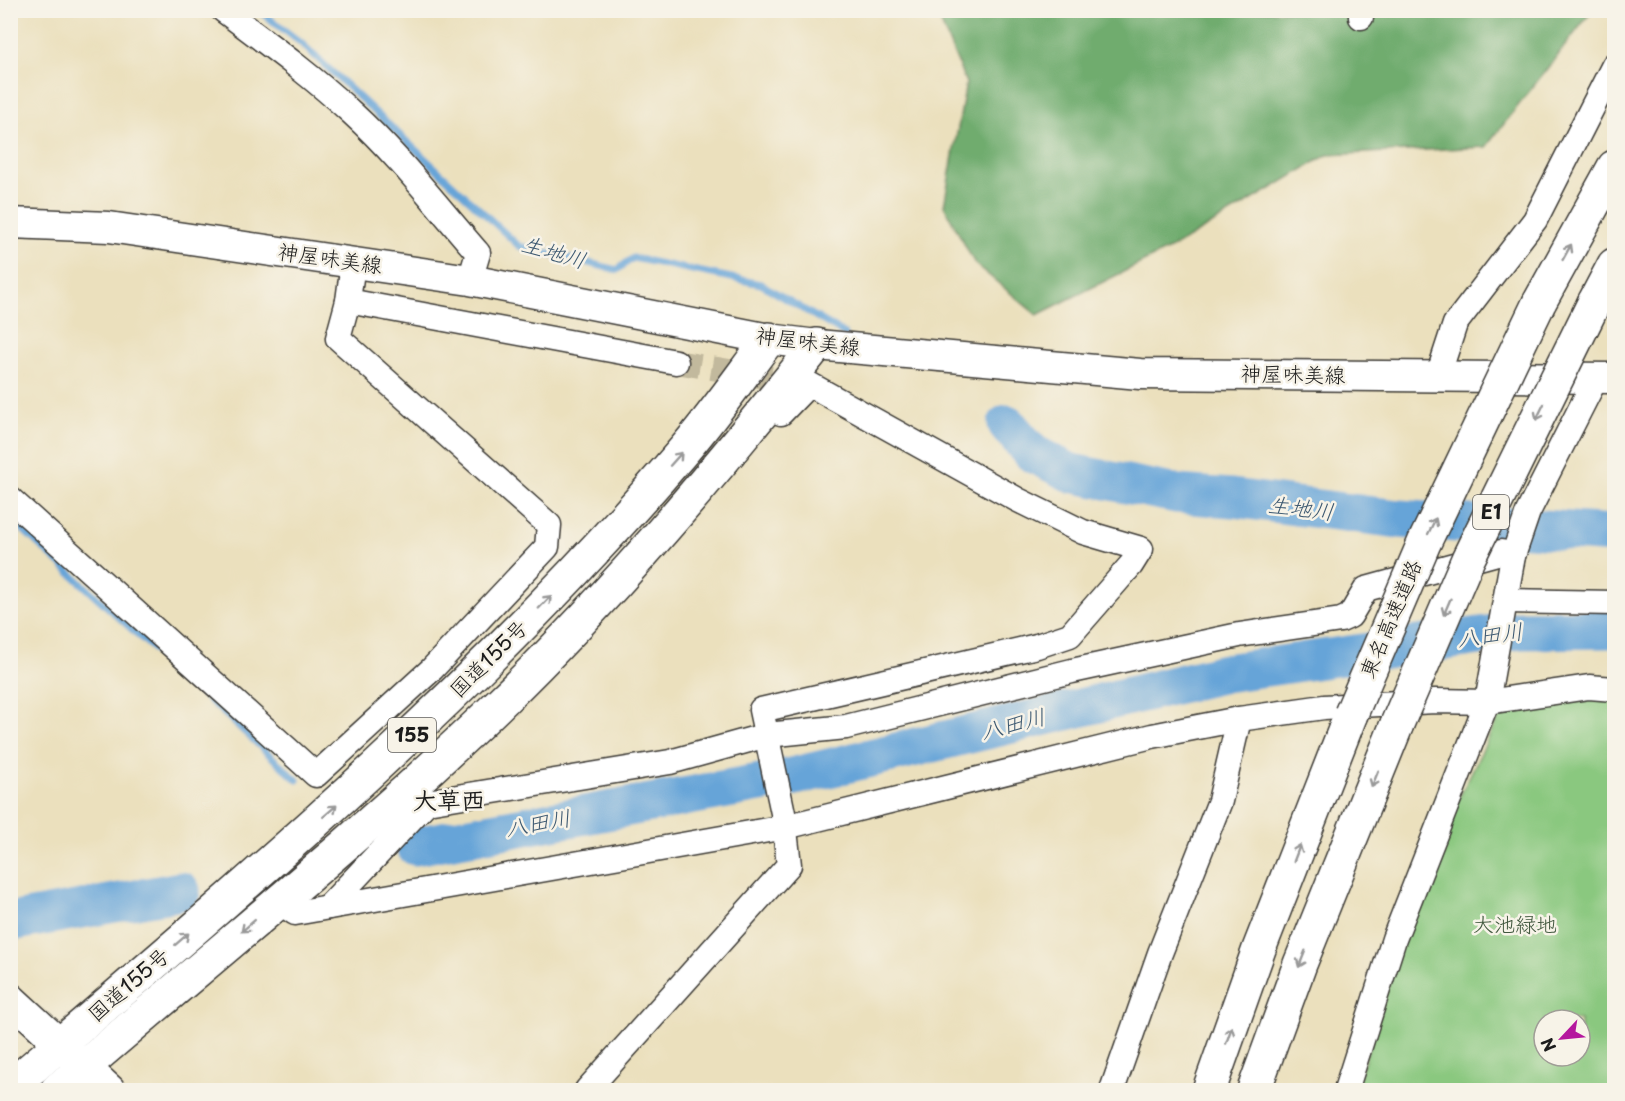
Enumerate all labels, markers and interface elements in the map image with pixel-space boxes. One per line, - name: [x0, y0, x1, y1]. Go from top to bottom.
- water label: 生地川: [518, 226, 591, 276]
- street label: 神屋味美線: [276, 234, 384, 280]
- one-way arrow: [1561, 244, 1573, 261]
- street label: 神屋味美線: [754, 318, 862, 362]
- street label: 神屋味美線: [1240, 356, 1346, 390]
- one-way arrow: [1534, 403, 1545, 421]
- one-way arrow: [669, 451, 683, 466]
- water label: 生地川: [1266, 486, 1336, 527]
- road number: E1: [1473, 495, 1509, 529]
- one-way arrow: [1427, 517, 1439, 535]
- street label: 東名高速道路: [1350, 554, 1429, 682]
- one-way arrow: [537, 595, 552, 610]
- one-way arrow: [1441, 598, 1452, 616]
- street label: 国道155号: [441, 611, 534, 704]
- water label: 八田川: [1455, 613, 1525, 654]
- water label: 八田川: [977, 699, 1049, 747]
- road number: 155: [388, 718, 436, 752]
- one-way arrow: [1369, 769, 1380, 787]
- district label: 大草西: [413, 781, 485, 817]
- water label: 八田川: [502, 800, 573, 844]
- one-way arrow: [322, 804, 337, 818]
- one-way arrow: [1292, 844, 1303, 862]
- park label: 大池緑地: [1473, 907, 1557, 939]
- one-way arrow: [241, 919, 256, 933]
- one-way arrow: [175, 932, 190, 946]
- street label: 国道155号: [80, 939, 176, 1028]
- one-way arrow: [1296, 950, 1307, 968]
- north arrow: [1532, 1008, 1592, 1068]
- one-way arrow: [1224, 1026, 1235, 1045]
- text: N: [1534, 1034, 1561, 1056]

